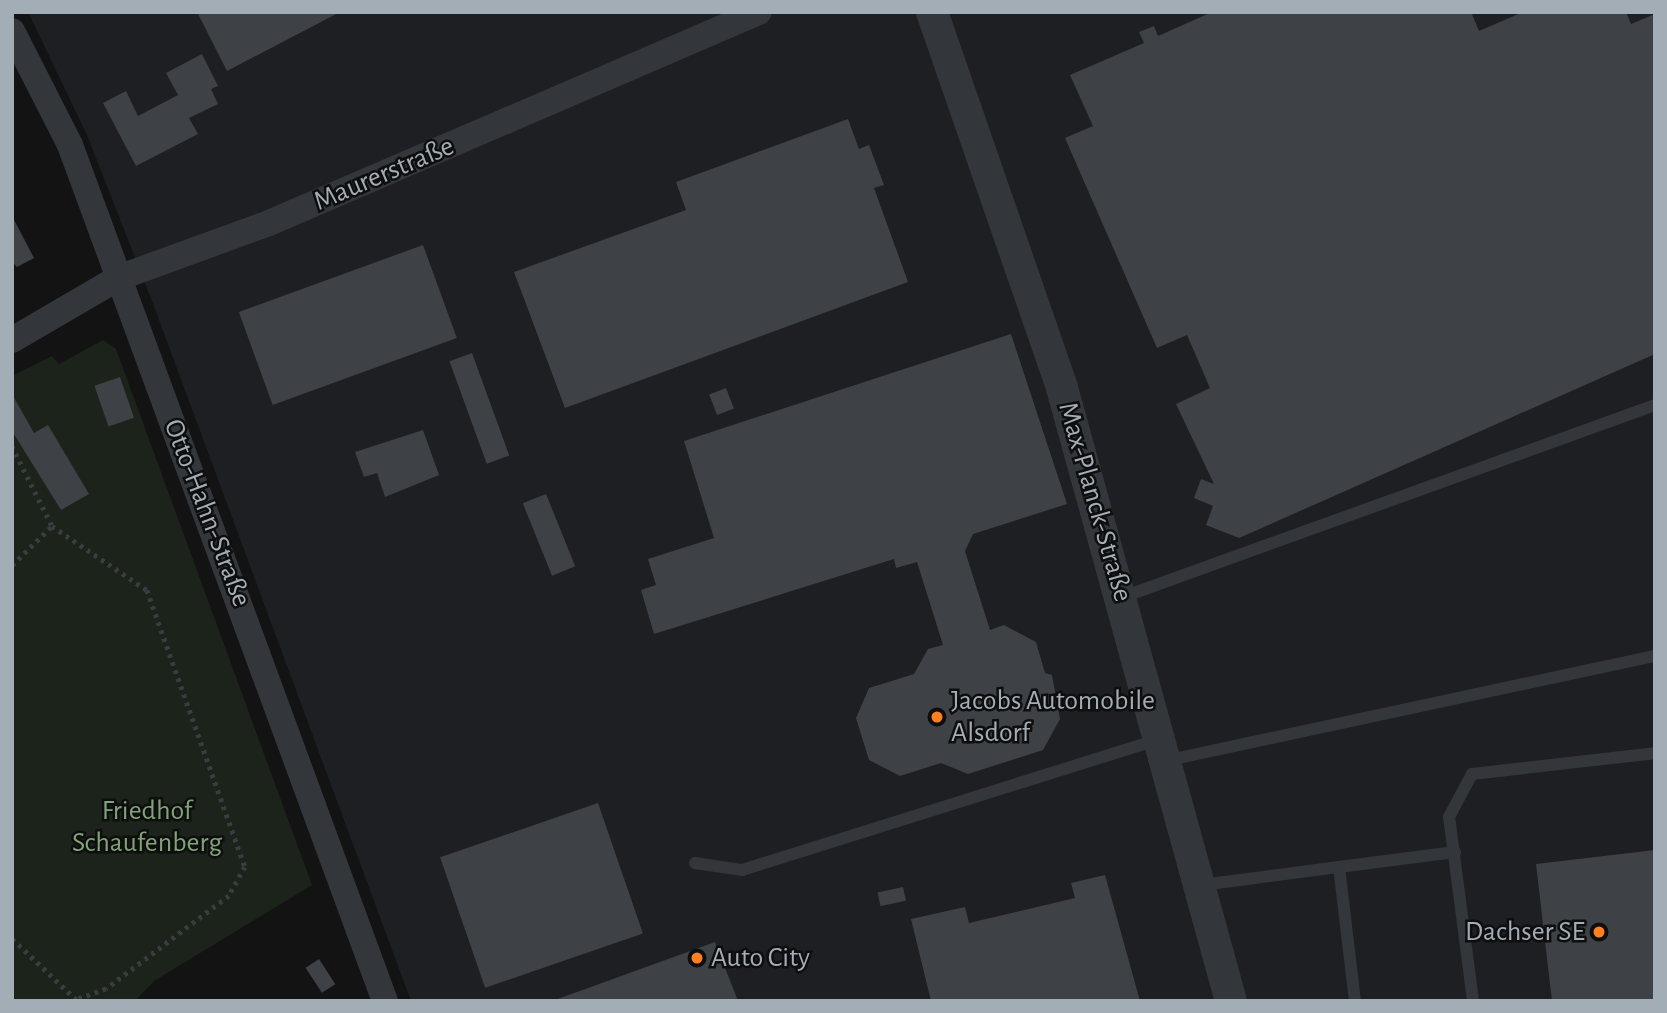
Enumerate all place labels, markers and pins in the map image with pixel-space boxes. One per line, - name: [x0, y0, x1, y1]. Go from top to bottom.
- place label: Jacobs Automobile Alsdorf: [951, 684, 1155, 750]
- marker: Jacobs Automobile Alsdorf: [929, 709, 945, 725]
- place label: Dachser SE: [1465, 915, 1585, 949]
- marker: Dachser SE: [1591, 924, 1607, 940]
- place label: Auto City: [711, 941, 810, 975]
- marker: Auto City: [689, 950, 705, 966]

